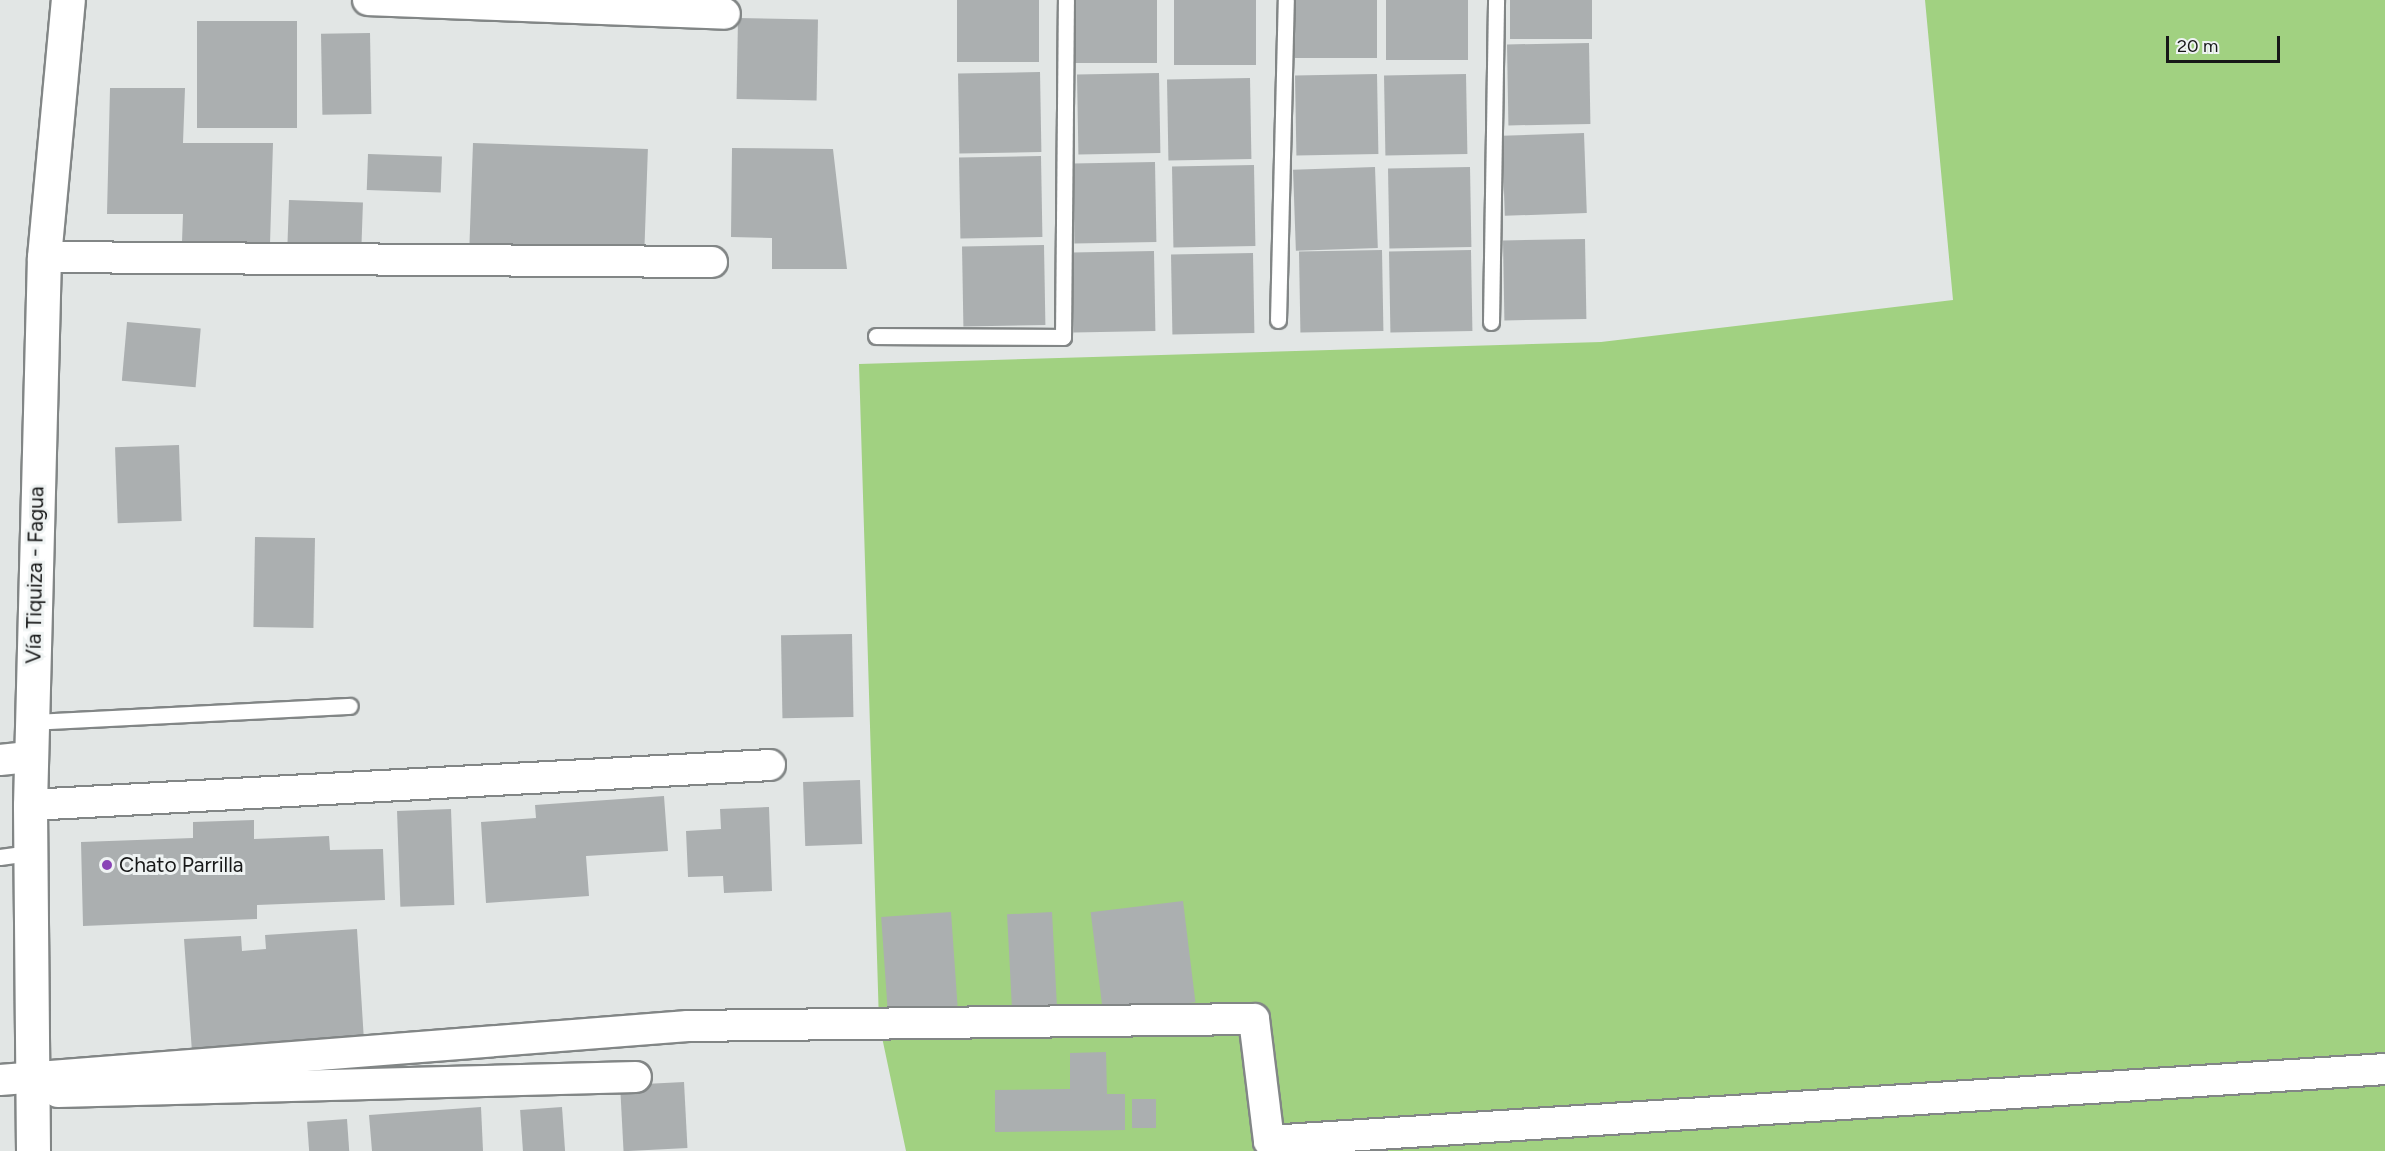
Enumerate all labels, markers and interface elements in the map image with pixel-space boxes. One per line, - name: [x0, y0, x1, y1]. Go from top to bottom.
- scale bar: [2169, 24, 2283, 62]
- text: 20 m: [2177, 35, 2218, 57]
- street label: Vía Tiquiza - Fagua: [21, 486, 49, 664]
- place label: Chato Parrilla: [119, 852, 243, 878]
- marker: Chato Parrilla: [100, 858, 114, 872]

